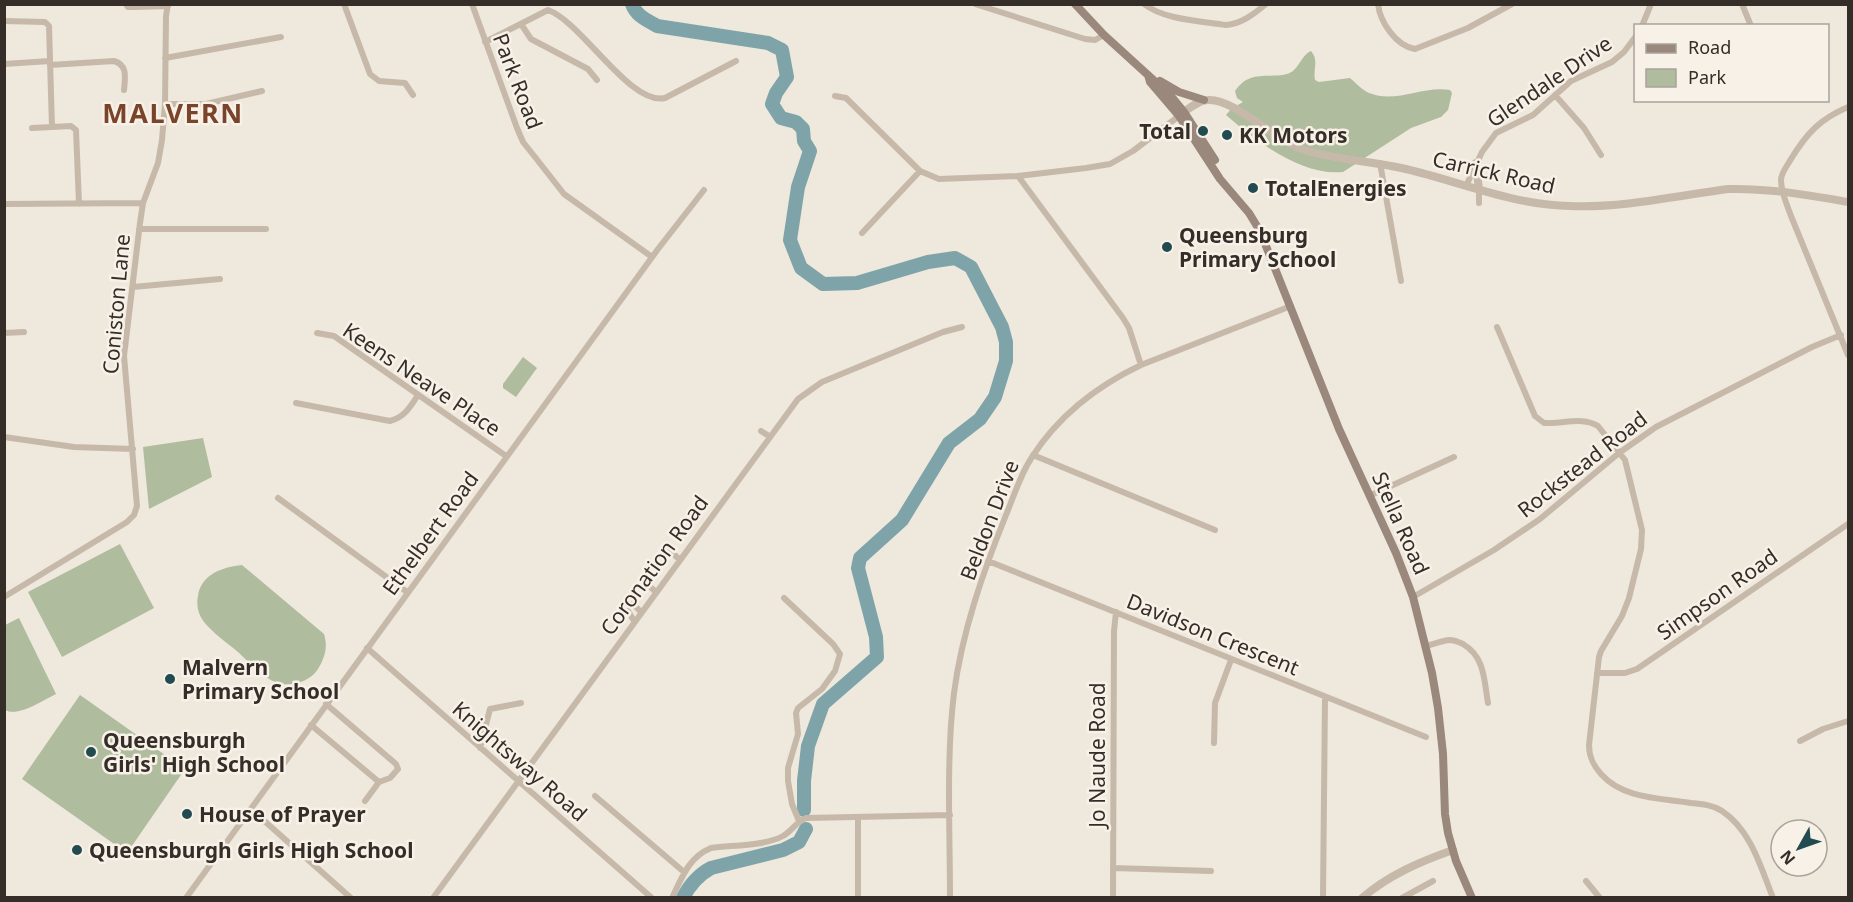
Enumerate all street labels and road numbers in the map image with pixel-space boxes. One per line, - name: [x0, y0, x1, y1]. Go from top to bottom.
- street label: Park Road: [487, 29, 549, 133]
- street label: Glendale Drive: [1481, 29, 1617, 133]
- street label: Carrick Road: [1430, 144, 1558, 200]
- street label: Coniston Lane: [96, 233, 136, 375]
- street label: Keens Neave Place: [338, 316, 506, 442]
- street label: Rockstead Road: [1511, 405, 1653, 523]
- street label: Beldon Drive: [953, 456, 1025, 584]
- street label: Ethelbert Road: [376, 466, 484, 600]
- street label: Stella Road: [1366, 467, 1436, 579]
- street label: Coronation Road: [594, 489, 714, 641]
- street label: Simpson Road: [1651, 542, 1783, 646]
- street label: Davidson Crescent: [1123, 587, 1304, 681]
- street label: Jo Naude Road: [1083, 682, 1111, 830]
- street label: Knightsway Road: [447, 695, 593, 827]

